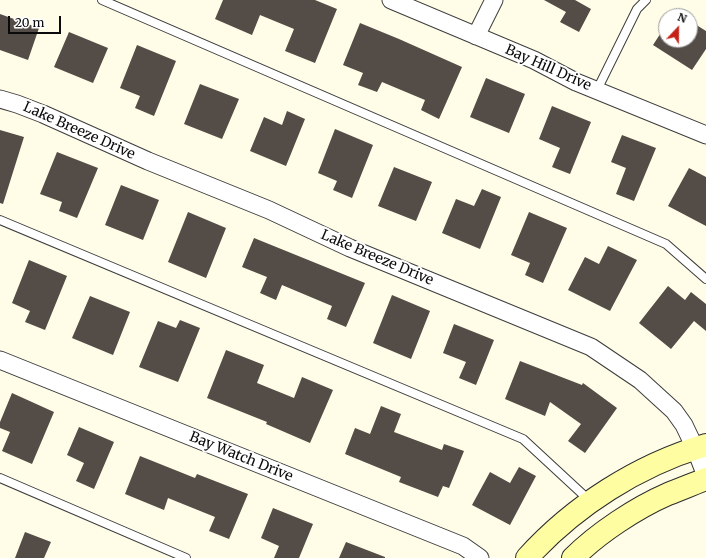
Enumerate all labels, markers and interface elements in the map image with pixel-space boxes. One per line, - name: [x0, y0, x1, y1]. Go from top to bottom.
- scale bar: [10, 8, 63, 34]
- north arrow: [658, 8, 698, 48]
- text: N: [675, 10, 689, 26]
- text: 20 m: [15, 15, 44, 30]
- street label: Bay Hill Drive: [502, 42, 594, 94]
- street label: Lake Breeze Drive: [21, 99, 137, 163]
- street label: Lake Breeze Drive: [318, 227, 436, 289]
- street label: Bay Watch Drive: [187, 429, 295, 485]

